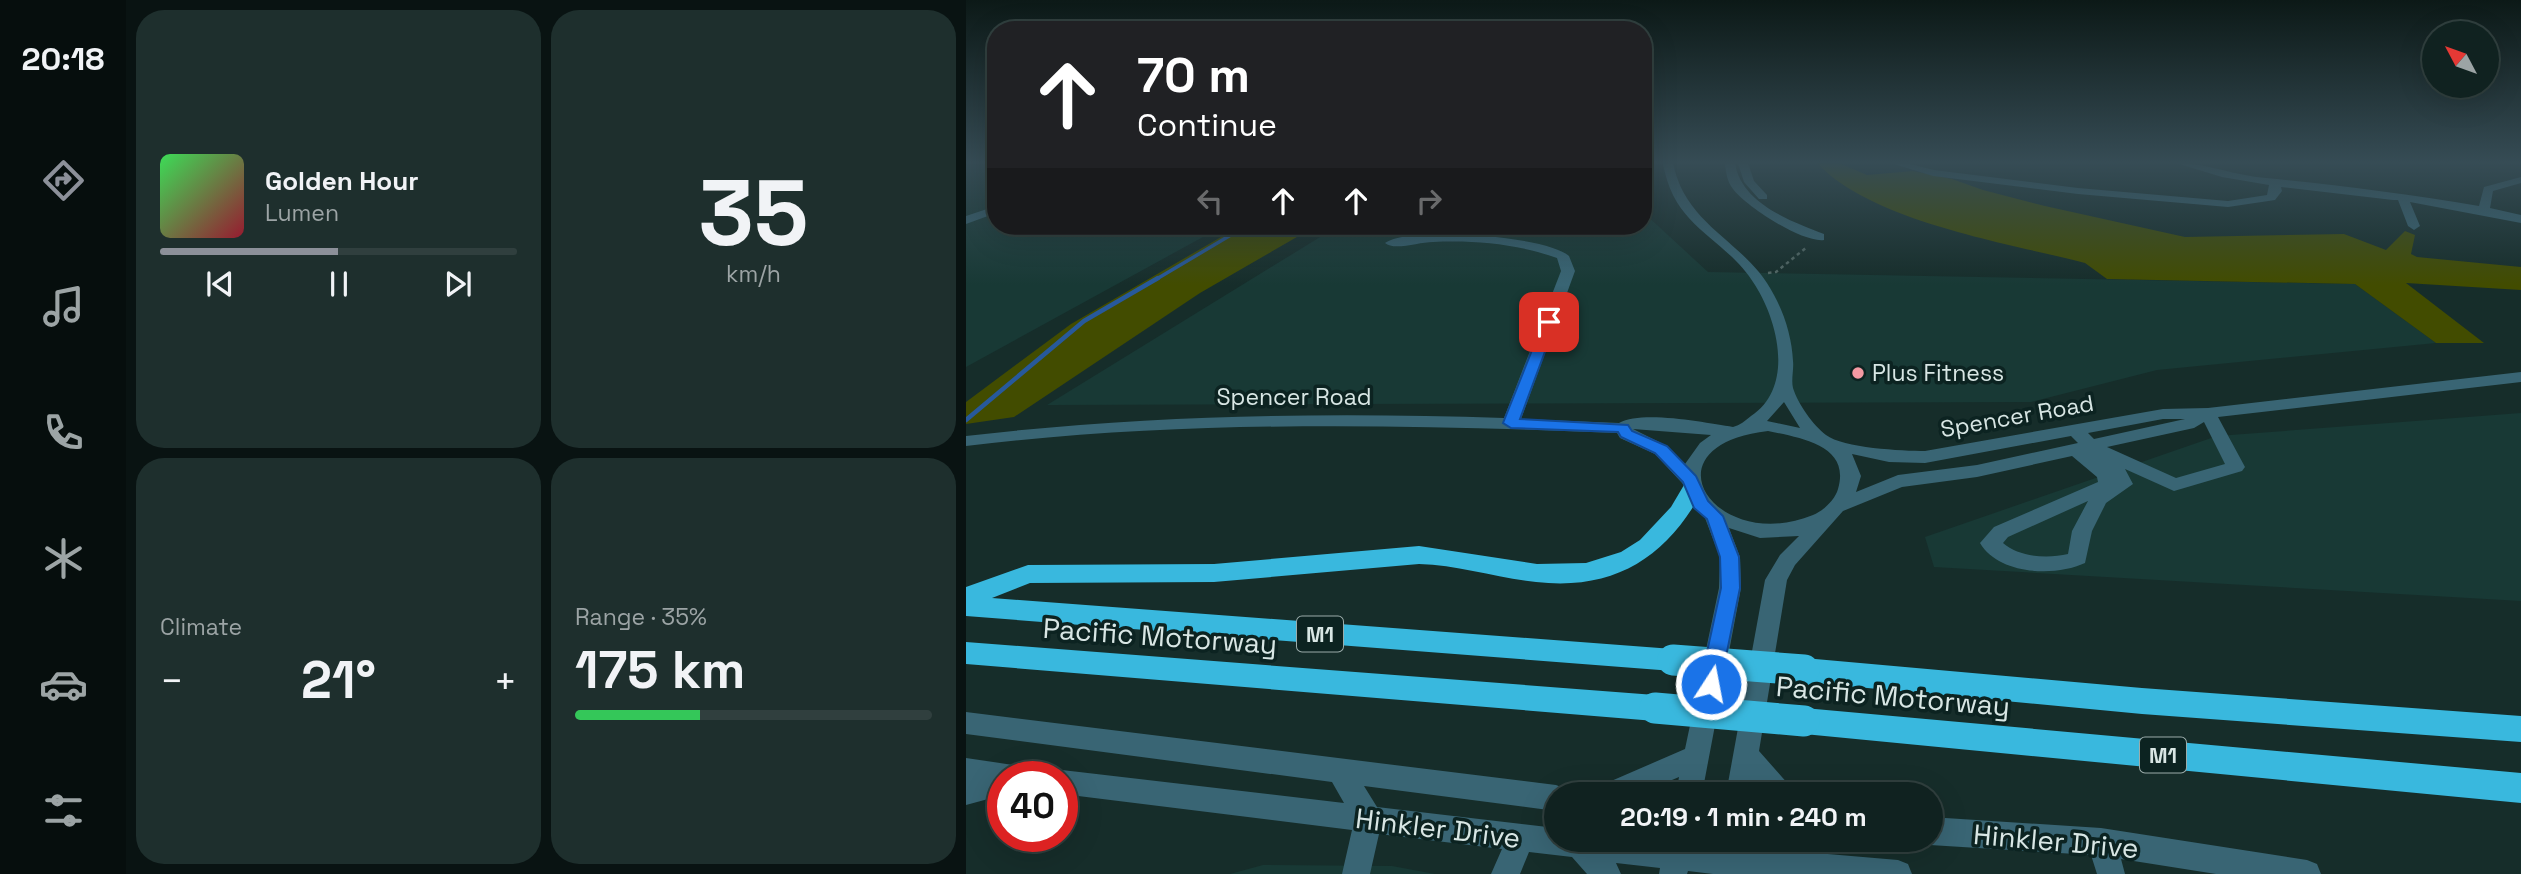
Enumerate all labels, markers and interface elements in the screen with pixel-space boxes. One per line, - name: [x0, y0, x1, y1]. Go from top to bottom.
- north arrow: [2422, 21, 2499, 98]
- map controls: [2422, 21, 2499, 98]
- text: 20:18: [22, 39, 104, 79]
- text: 70 m: [1137, 44, 1250, 106]
- icon: ahead: [1022, 49, 1113, 140]
- text: Continue: [1137, 105, 1277, 145]
- text: 35: [699, 155, 808, 272]
- icon: directions: [39, 156, 88, 205]
- text: Golden Hour: [265, 164, 419, 198]
- icon: left: [1191, 182, 1229, 220]
- icon: ahead: [1264, 182, 1302, 220]
- icon: ahead: [1337, 182, 1375, 220]
- icon: right: [1410, 182, 1448, 220]
- text: Lumen: [265, 198, 339, 228]
- text: km/h: [726, 259, 781, 289]
- icon: previous: [201, 265, 239, 303]
- icon: pause: [320, 265, 358, 303]
- icon: next: [439, 265, 477, 303]
- icon: music: [39, 282, 88, 331]
- pin: [1519, 292, 1579, 352]
- icon: arrive: [1530, 303, 1568, 341]
- place label: Plus Fitness: [1872, 358, 2004, 388]
- marker: Plus Fitness: [1850, 365, 1866, 381]
- street label: Spencer Road: [1216, 382, 1372, 412]
- street label: Spencer Road: [1938, 388, 2096, 444]
- icon: phone: [39, 408, 88, 457]
- icon: climate: [39, 534, 88, 583]
- text: Range · 35%: [575, 602, 707, 632]
- street label: Pacific Motorway: [1042, 610, 1278, 662]
- text: Climate: [160, 612, 242, 642]
- road number: M1: [1297, 616, 1343, 652]
- text: 175 km: [575, 637, 745, 703]
- text: 21°: [301, 647, 376, 713]
- position arrow: [1674, 647, 1748, 721]
- text: −: [160, 657, 184, 705]
- text: +: [493, 657, 517, 705]
- icon: car: [39, 660, 88, 709]
- street label: Pacific Motorway: [1775, 668, 2011, 724]
- road number: M1: [2140, 738, 2186, 772]
- speed limit sign: 40: [987, 761, 1078, 852]
- icon: filters: [39, 786, 88, 835]
- street label: Hinkler Drive: [1354, 800, 1522, 856]
- text: 20:19 · 1 min · 240 m: [1620, 800, 1867, 834]
- street label: Hinkler Drive: [1972, 816, 2140, 866]

